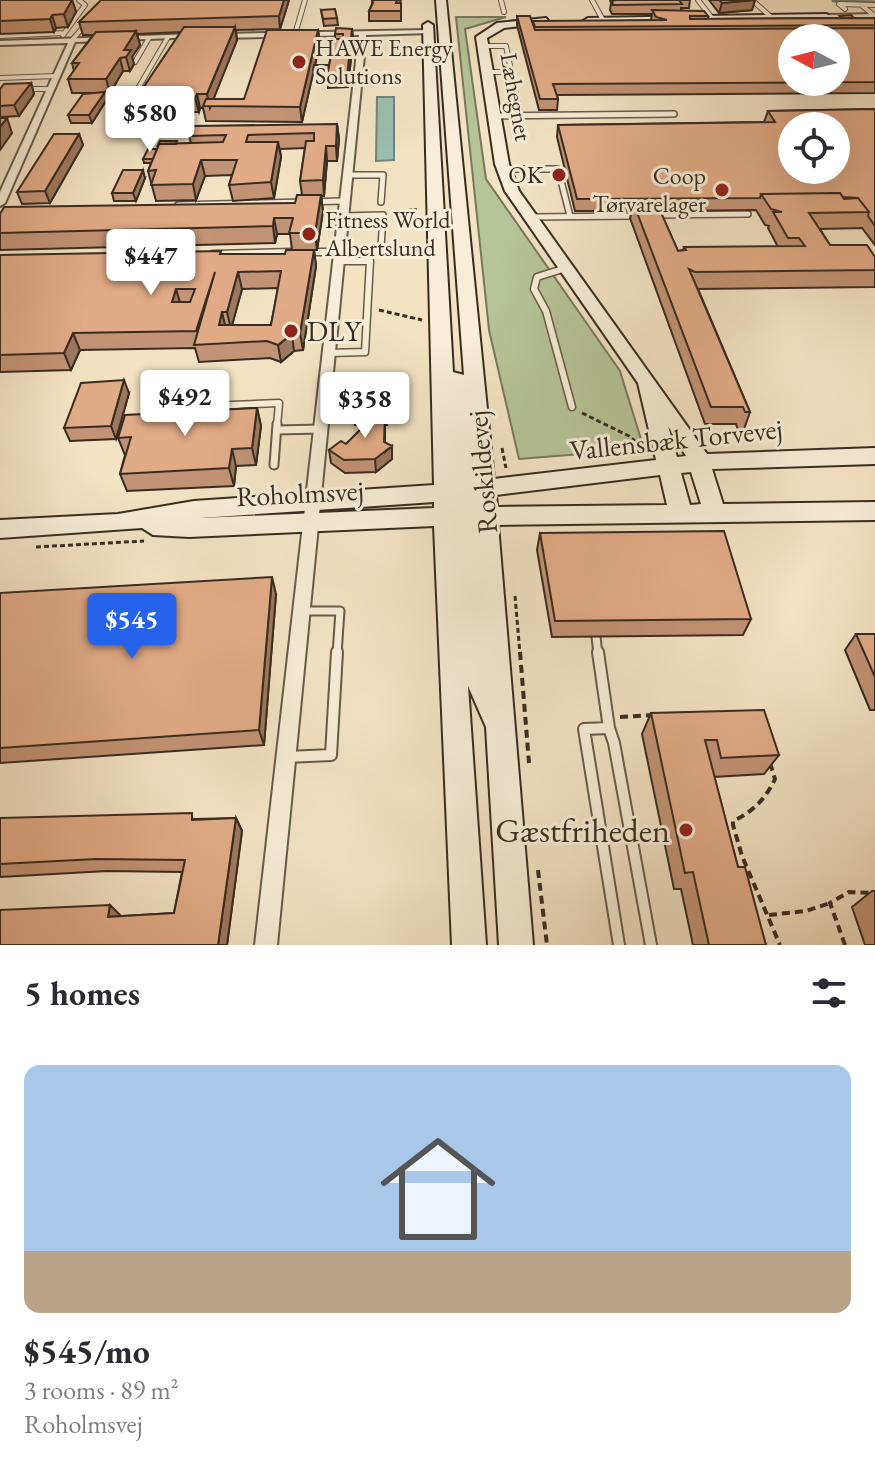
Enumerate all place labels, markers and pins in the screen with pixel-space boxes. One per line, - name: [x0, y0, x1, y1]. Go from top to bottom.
- place label: HAWE Energy Solutions: [315, 32, 453, 91]
- marker: HAWE Energy Solutions: [290, 53, 308, 71]
- pin: $580: [103, 86, 197, 154]
- place label: OK: [508, 159, 544, 190]
- place label: Coop Tørvarelager: [593, 160, 706, 219]
- marker: OK: [550, 166, 568, 184]
- marker: Coop Tørvarelager: [713, 181, 731, 199]
- place label: Fitness World Albertslund: [324, 204, 451, 263]
- marker: Fitness World Albertslund: [300, 225, 318, 243]
- pin: $447: [104, 229, 198, 297]
- place label: DLY: [307, 313, 362, 349]
- marker: DLY: [282, 322, 300, 340]
- pin: $492: [138, 370, 232, 438]
- pin: $358: [318, 372, 412, 440]
- pin: $545: [85, 593, 179, 661]
- place label: Gæstfriheden: [495, 808, 670, 852]
- marker: Gæstfriheden: [677, 821, 695, 839]

